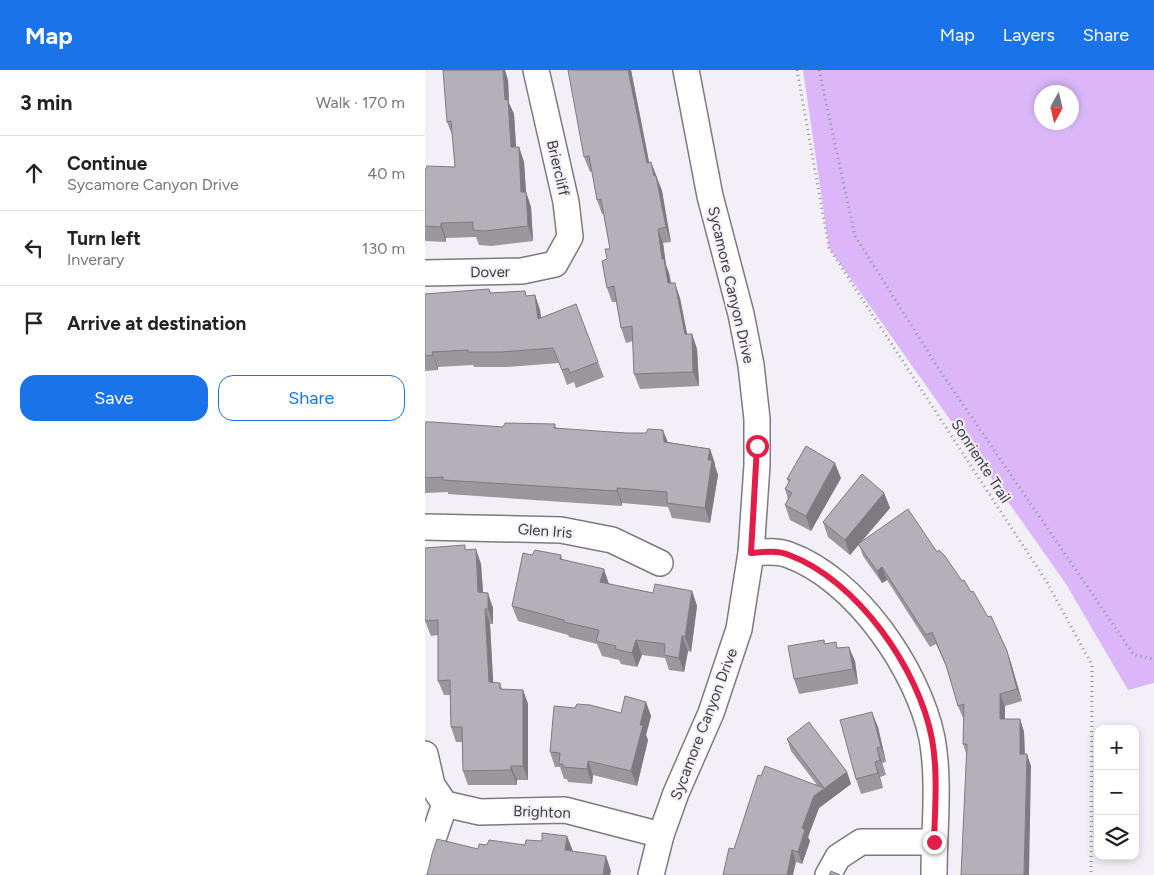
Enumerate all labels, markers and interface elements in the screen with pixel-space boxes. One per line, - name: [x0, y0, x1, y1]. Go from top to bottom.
- text: Map: [25, 21, 73, 50]
- text: Map: [940, 24, 975, 46]
- text: Layers: [1003, 24, 1055, 46]
- text: Share: [1083, 24, 1129, 46]
- north arrow: [1034, 85, 1079, 130]
- text: 3 min: [20, 90, 72, 115]
- text: Walk · 170 m: [316, 93, 405, 112]
- street label: Briercliff: [543, 138, 573, 198]
- text: Continue: [67, 152, 147, 175]
- icon: ahead: [20, 159, 48, 187]
- text: 40 m: [367, 164, 405, 183]
- text: Sycamore Canyon Drive: [67, 175, 239, 194]
- street label: Sycamore Canyon Drive: [704, 205, 758, 365]
- text: Turn left: [67, 227, 141, 250]
- icon: left: [20, 234, 48, 262]
- text: 130 m: [362, 239, 405, 258]
- text: Inverary: [67, 250, 124, 269]
- street label: Dover: [470, 263, 510, 281]
- icon: arrive: [20, 309, 48, 337]
- text: Arrive at destination: [67, 312, 246, 335]
- button: Save: [20, 375, 208, 421]
- button: Share: [218, 375, 405, 421]
- street label: Sonriente Trail: [947, 416, 1015, 506]
- route start: [746, 435, 769, 458]
- street label: Glen Iris: [517, 520, 573, 542]
- street label: Sycamore Canyon Drive: [667, 646, 741, 802]
- map controls: [1094, 725, 1139, 860]
- button: +: [1094, 725, 1139, 770]
- button: −: [1094, 770, 1139, 815]
- street label: Brighton: [513, 802, 571, 822]
- button: layers: [1094, 815, 1139, 860]
- route end: [923, 831, 946, 854]

